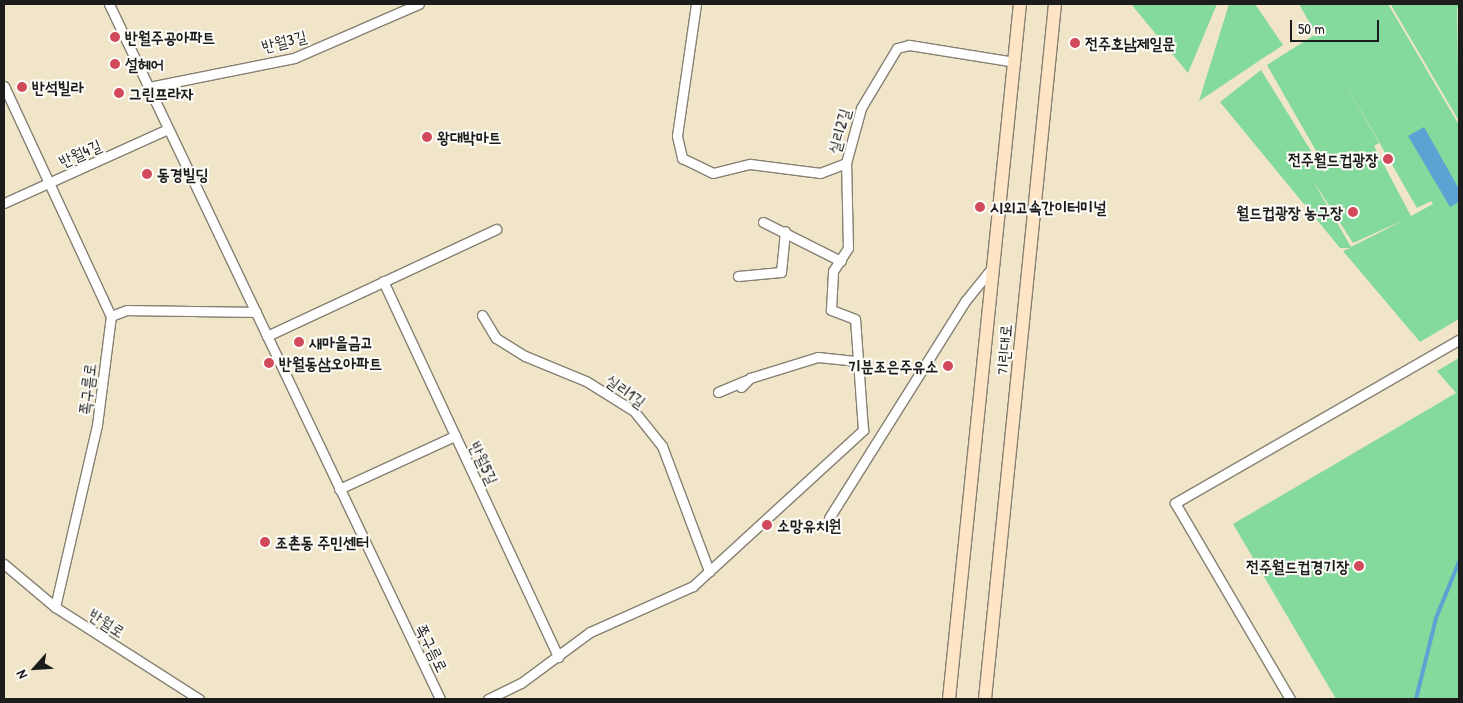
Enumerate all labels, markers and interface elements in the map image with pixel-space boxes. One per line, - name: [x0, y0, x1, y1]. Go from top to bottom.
- scale bar: [1293, 10, 1382, 42]
- text: 50 m: [1298, 18, 1325, 39]
- street label: 반월3길: [259, 26, 309, 56]
- place label: 반월주공아파트: [125, 27, 215, 47]
- marker: 반월주공아파트: [109, 31, 121, 43]
- place label: 전주호남제일문: [1085, 33, 1175, 53]
- marker: 전주호남제일문: [1069, 37, 1081, 49]
- place label: 설헤어: [125, 54, 164, 74]
- marker: 설헤어: [109, 58, 121, 70]
- place label: 반석빌라: [32, 77, 84, 97]
- marker: 반석빌라: [16, 81, 28, 93]
- place label: 그린프라자: [129, 83, 193, 103]
- marker: 그린프라자: [113, 87, 125, 99]
- street label: 실리2길: [824, 106, 854, 156]
- place label: 왕대박마트: [437, 127, 501, 147]
- marker: 왕대박마트: [421, 131, 433, 143]
- street label: 반월4길: [56, 135, 104, 171]
- place label: 전주월드컵광장: [1288, 149, 1378, 169]
- marker: 전주월드컵광장: [1382, 153, 1394, 165]
- place label: 동경빌딩: [157, 164, 208, 184]
- marker: 동경빌딩: [141, 168, 153, 180]
- place label: 시외고속간이터미널: [990, 197, 1106, 217]
- marker: 시외고속간이터미널: [974, 201, 986, 213]
- place label: 월드컵광장 농구장: [1236, 202, 1343, 222]
- marker: 월드컵광장 농구장: [1347, 206, 1359, 218]
- street label: 기린대로: [993, 324, 1015, 376]
- place label: 새마을금고: [309, 332, 373, 352]
- marker: 새마을금고: [293, 336, 305, 348]
- place label: 반월동삼오아파트: [279, 353, 382, 373]
- place label: 기분조은주유소: [848, 356, 938, 376]
- marker: 반월동삼오아파트: [263, 357, 275, 369]
- marker: 기분조은주유소: [942, 360, 954, 372]
- street label: 쪽구름로: [74, 362, 100, 416]
- street label: 실리1길: [602, 370, 650, 412]
- street label: 반월5길: [466, 438, 502, 488]
- place label: 소망유치원: [777, 515, 841, 535]
- marker: 소망유치원: [761, 519, 773, 531]
- place label: 조촌동 주민센터: [275, 532, 369, 552]
- marker: 조촌동 주민센터: [259, 536, 271, 548]
- place label: 전주월드컵경기장: [1246, 556, 1349, 576]
- marker: 전주월드컵경기장: [1353, 560, 1365, 572]
- street label: 반월로: [86, 604, 128, 642]
- street label: 쪽구름로: [412, 621, 452, 675]
- north arrow: [10, 643, 60, 693]
- text: N: [11, 667, 31, 682]

